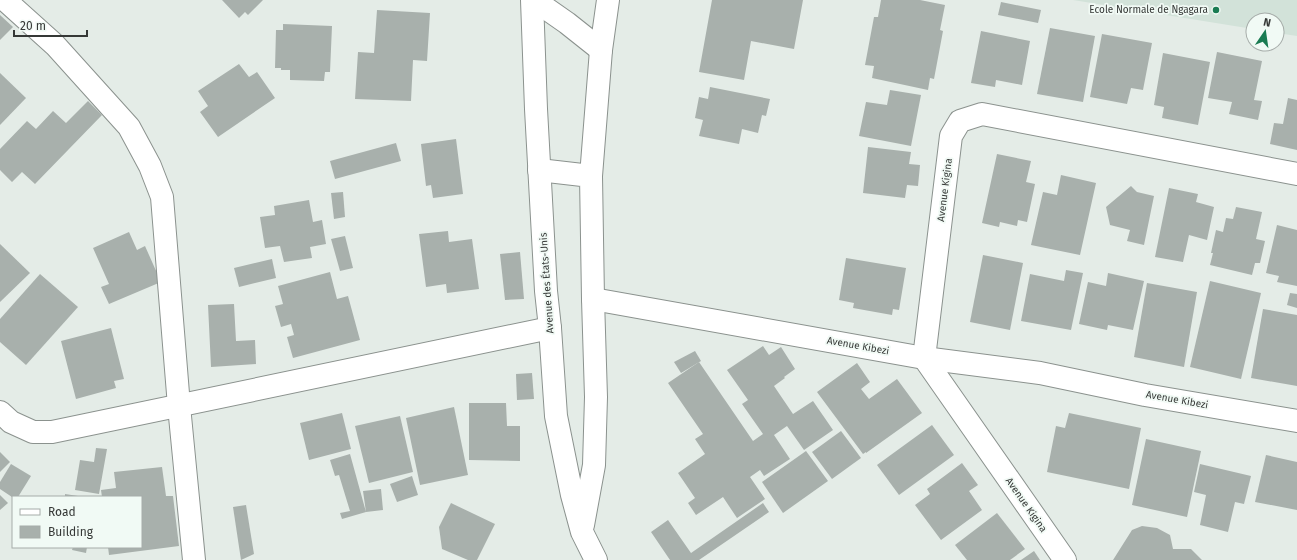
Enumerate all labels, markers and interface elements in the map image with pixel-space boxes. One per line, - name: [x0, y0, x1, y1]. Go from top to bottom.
- place label: Ecole Normale de Ngagara: [1089, 4, 1208, 16]
- marker: Ecole Normale de Ngagara: [1211, 5, 1221, 15]
- scale bar: [14, 12, 87, 38]
- north arrow: [1245, 12, 1285, 52]
- text: N: [1262, 16, 1272, 30]
- text: 20 m: [20, 19, 46, 33]
- street label: Avenue Kigina: [935, 158, 955, 222]
- street label: Avenue des États-Unis: [535, 232, 557, 334]
- street label: Avenue Kibezi: [826, 335, 890, 357]
- street label: Avenue Kibezi: [1145, 389, 1209, 411]
- street label: Avenue Kigina: [1003, 475, 1049, 535]
- legend: [12, 496, 142, 548]
- text: Road: [48, 505, 76, 519]
- text: Building: [48, 525, 94, 539]

